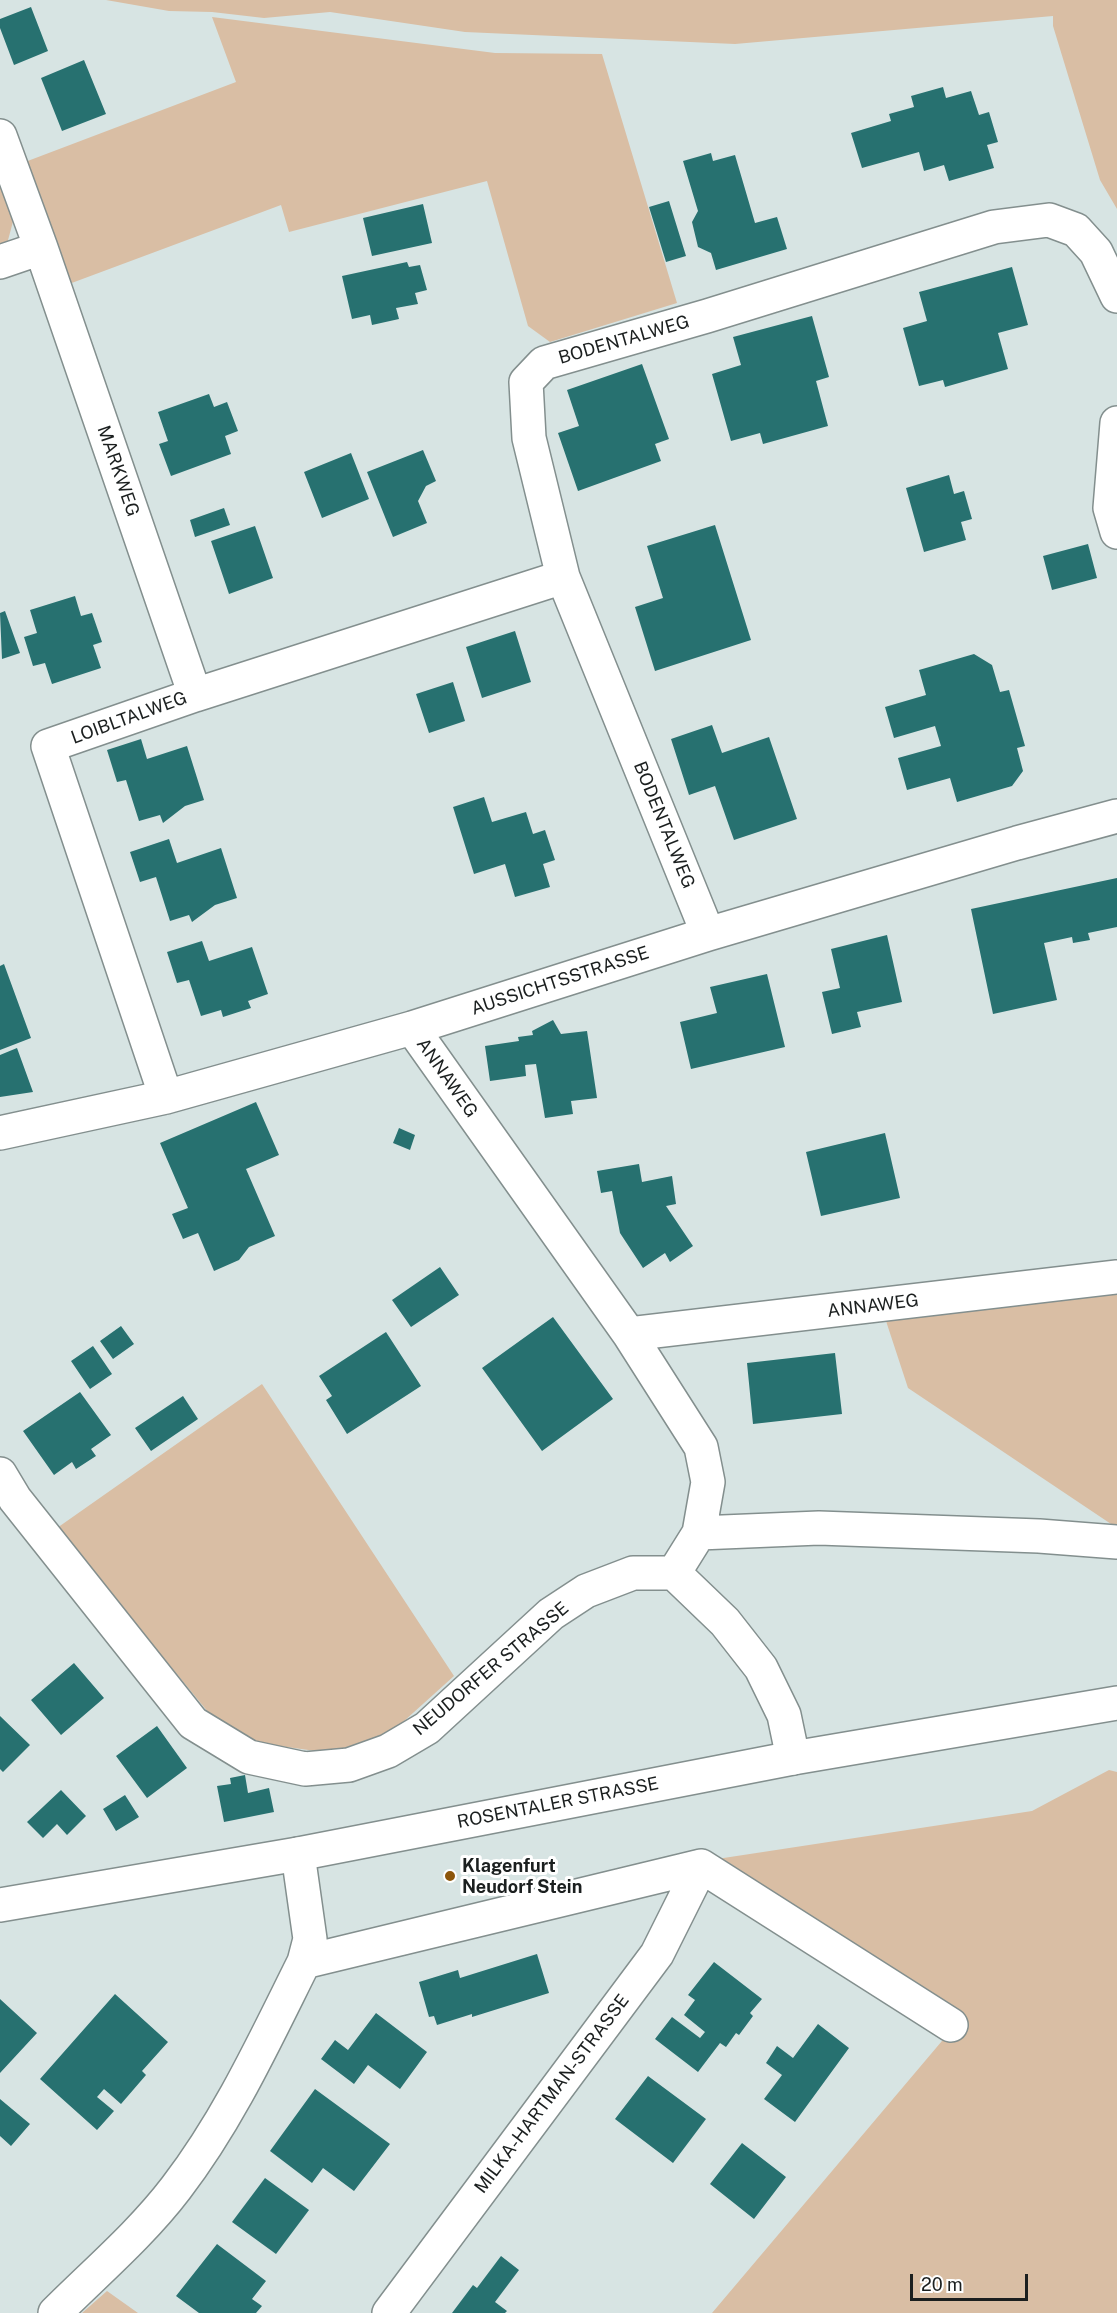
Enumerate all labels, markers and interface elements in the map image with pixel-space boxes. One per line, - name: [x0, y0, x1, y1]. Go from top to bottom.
- street label: BODENTALWEG: [556, 311, 692, 369]
- street label: MARKWEG: [92, 423, 144, 519]
- street label: LOIBLTALWEG: [68, 687, 190, 749]
- street label: BODENTALWEG: [629, 758, 699, 892]
- street label: AUSSICHTSSTRASSE: [468, 942, 652, 1020]
- street label: ANNAWEG: [412, 1034, 482, 1122]
- street label: ANNAWEG: [826, 1290, 920, 1322]
- street label: NEUDORFER STRASSE: [409, 1598, 573, 1740]
- street label: ROSENTALER STRASSE: [455, 1773, 661, 1833]
- place label: Klagenfurt Neudorf Stein: [462, 1855, 582, 1898]
- marker: Klagenfurt Neudorf Stein: [443, 1869, 457, 1883]
- street label: MILKA-HARTMAN-STRASSE: [470, 1990, 634, 2198]
- scale bar: [913, 2262, 1032, 2300]
- text: 20 m: [921, 2274, 963, 2295]

